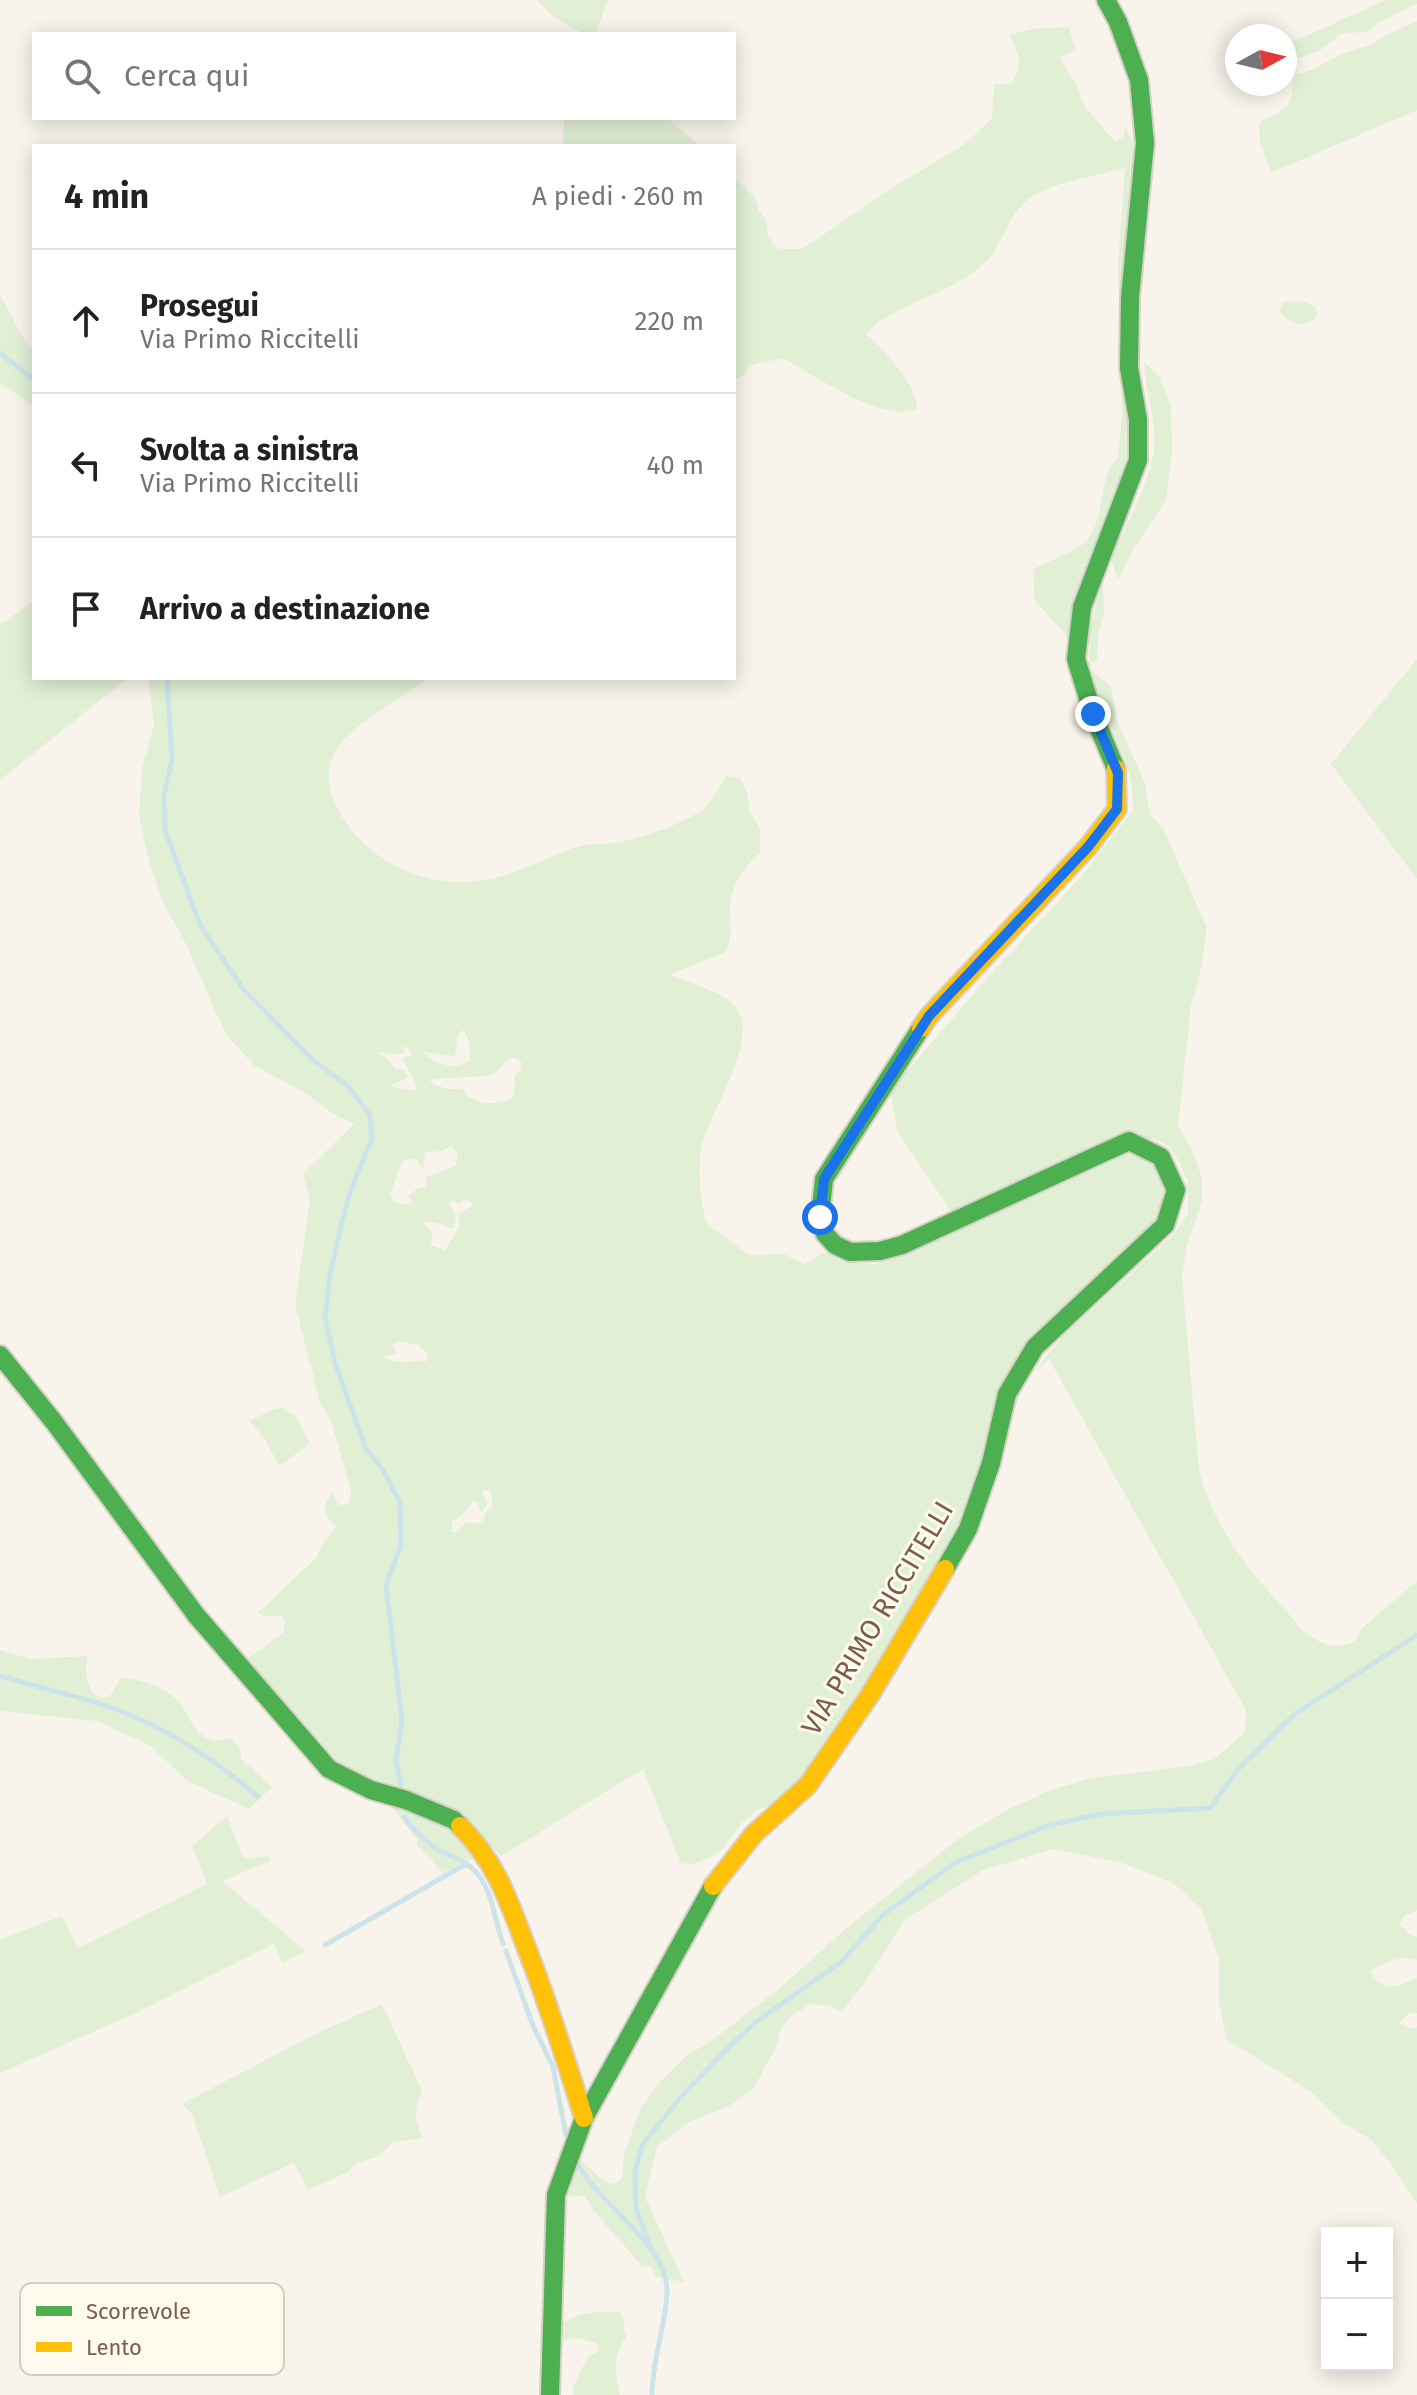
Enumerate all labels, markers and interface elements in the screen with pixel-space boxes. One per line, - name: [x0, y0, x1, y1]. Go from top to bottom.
- north arrow: [1225, 24, 1297, 96]
- search box: [32, 32, 736, 120]
- icon: search: [60, 54, 104, 98]
- text: Cerca qui: [124, 58, 249, 94]
- text: 4 min: [64, 176, 149, 217]
- text: A piedi · 260 m: [532, 181, 704, 212]
- text: Prosegui: [140, 288, 259, 324]
- icon: ahead: [64, 299, 108, 343]
- text: 220 m: [635, 306, 704, 337]
- text: Via Primo Riccitelli: [140, 324, 360, 355]
- text: Svolta a sinistra: [140, 432, 359, 468]
- icon: left: [64, 443, 108, 487]
- text: 40 m: [646, 450, 704, 481]
- text: Via Primo Riccitelli: [140, 468, 360, 499]
- icon: arrive: [64, 587, 108, 631]
- text: Arrivo a destinazione: [140, 591, 430, 627]
- route end: [1075, 696, 1111, 732]
- route start: [802, 1199, 838, 1235]
- street label: VIA PRIMO RICCITELLI: [795, 1495, 960, 1741]
- map controls: [1321, 2227, 1393, 2371]
- button: +: [1321, 2227, 1393, 2299]
- legend: [20, 2283, 284, 2375]
- text: Scorrevole: [86, 2298, 191, 2325]
- button: −: [1321, 2299, 1393, 2371]
- text: Lento: [86, 2334, 142, 2361]

